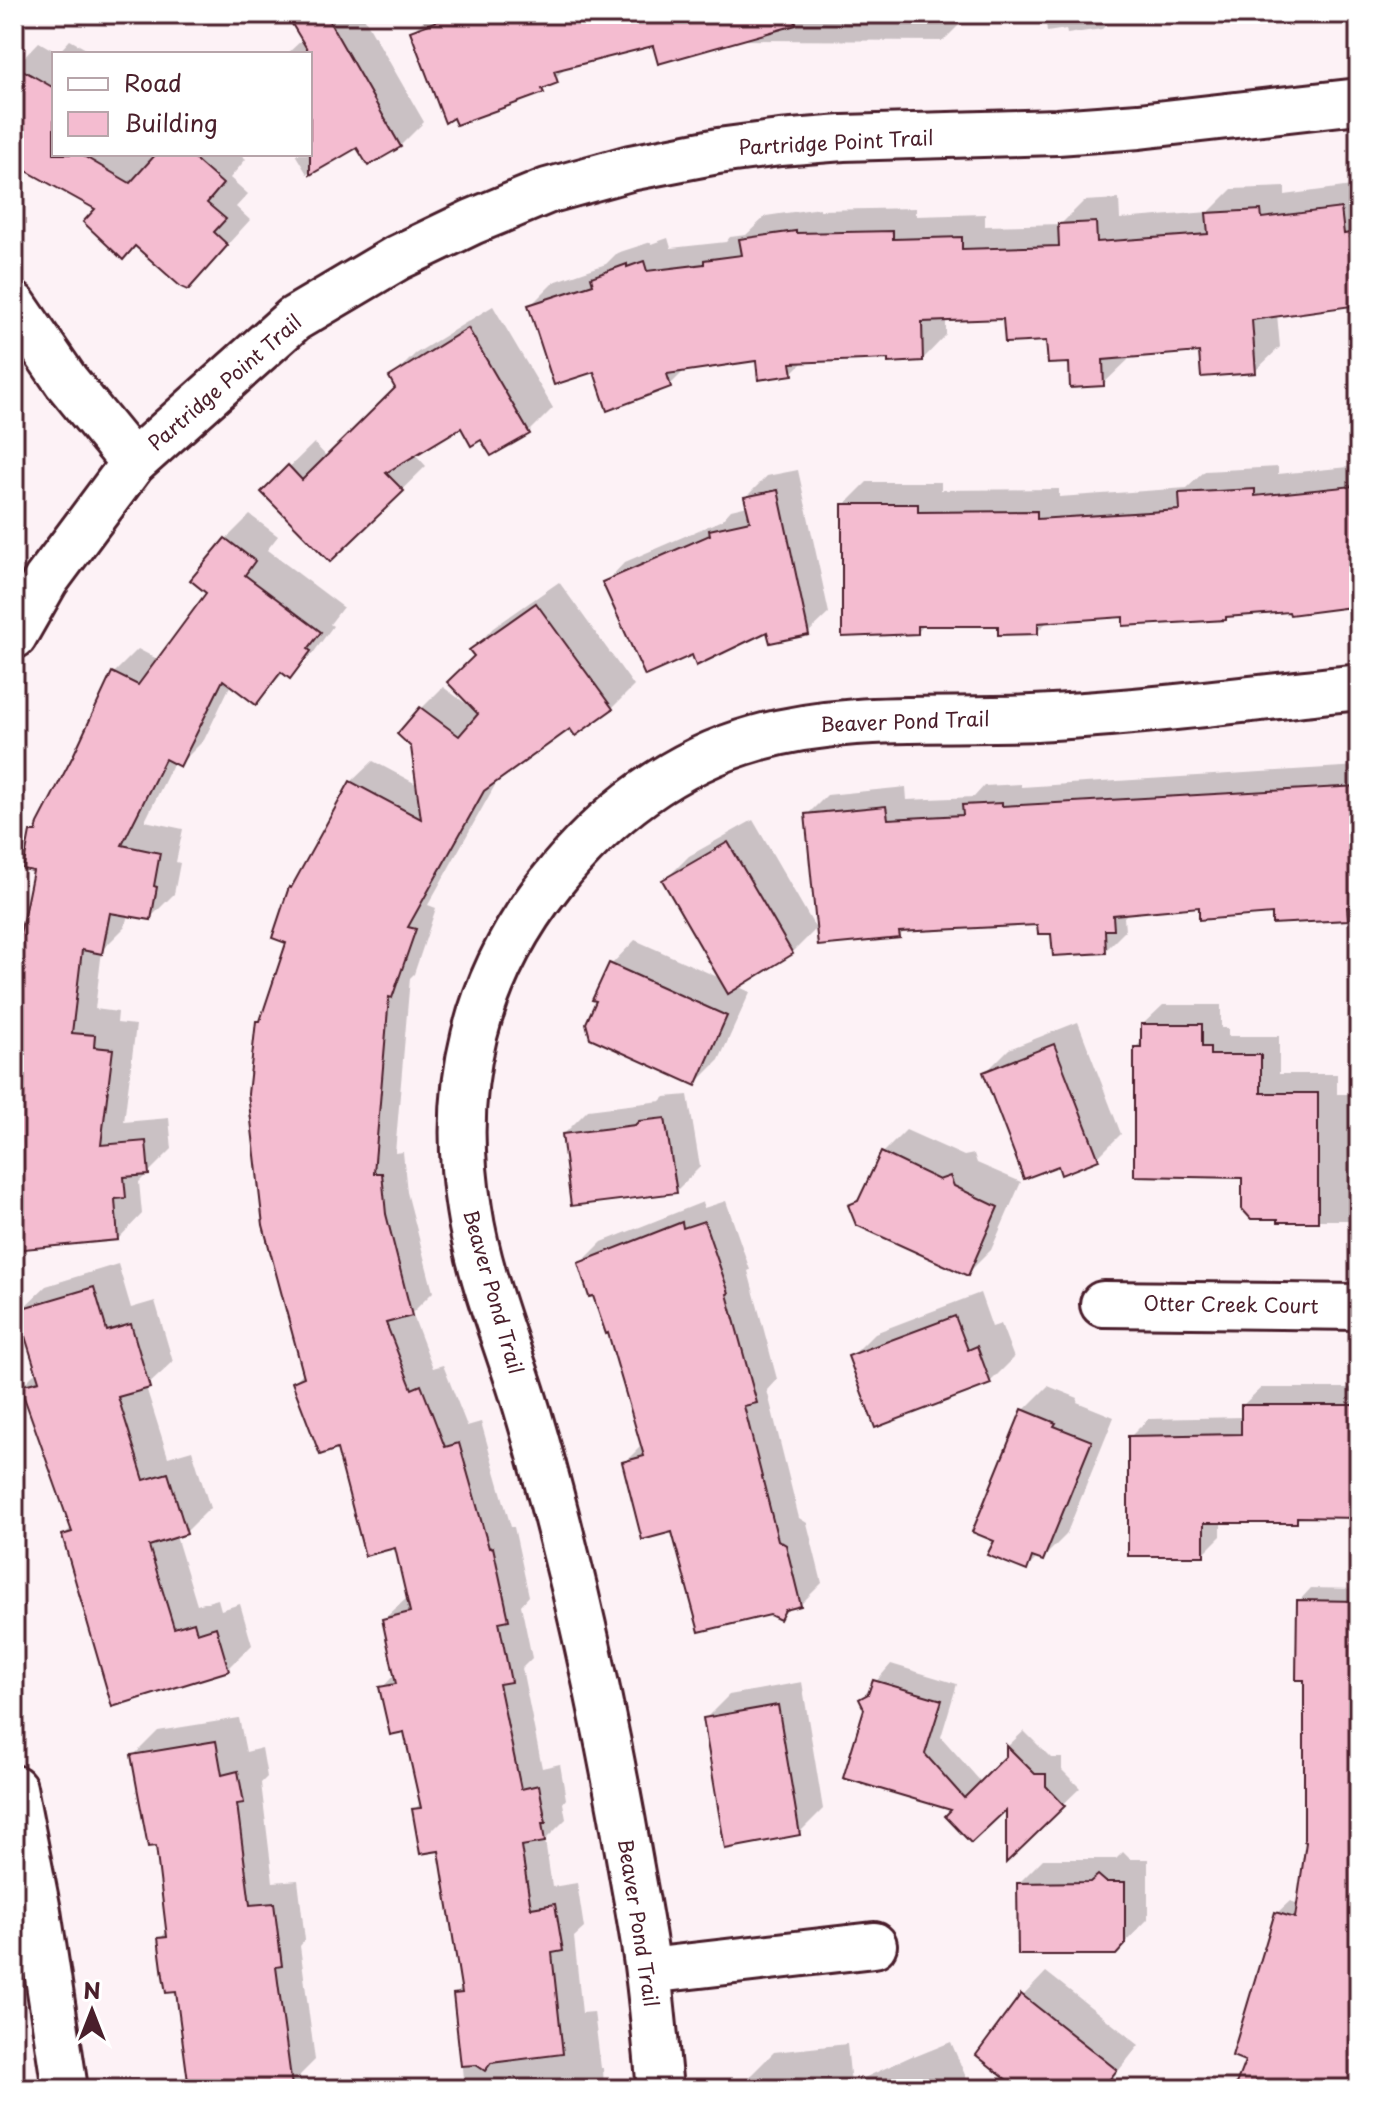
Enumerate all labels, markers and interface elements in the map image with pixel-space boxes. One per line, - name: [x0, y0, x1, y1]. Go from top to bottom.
- legend: [52, 52, 312, 156]
- text: Road: [124, 64, 182, 100]
- text: Building: [124, 104, 218, 140]
- street label: Partridge Point Trail: [738, 122, 934, 162]
- street label: Partridge Point Trail: [141, 307, 308, 458]
- street label: Beaver Pond Trail: [820, 703, 990, 739]
- street label: Beaver Pond Trail: [456, 1206, 532, 1377]
- street label: Otter Creek Court: [1143, 1287, 1319, 1321]
- street label: Beaver Pond Trail: [611, 1837, 667, 2009]
- north arrow: [52, 1971, 132, 2051]
- text: N: [83, 1973, 101, 2006]

